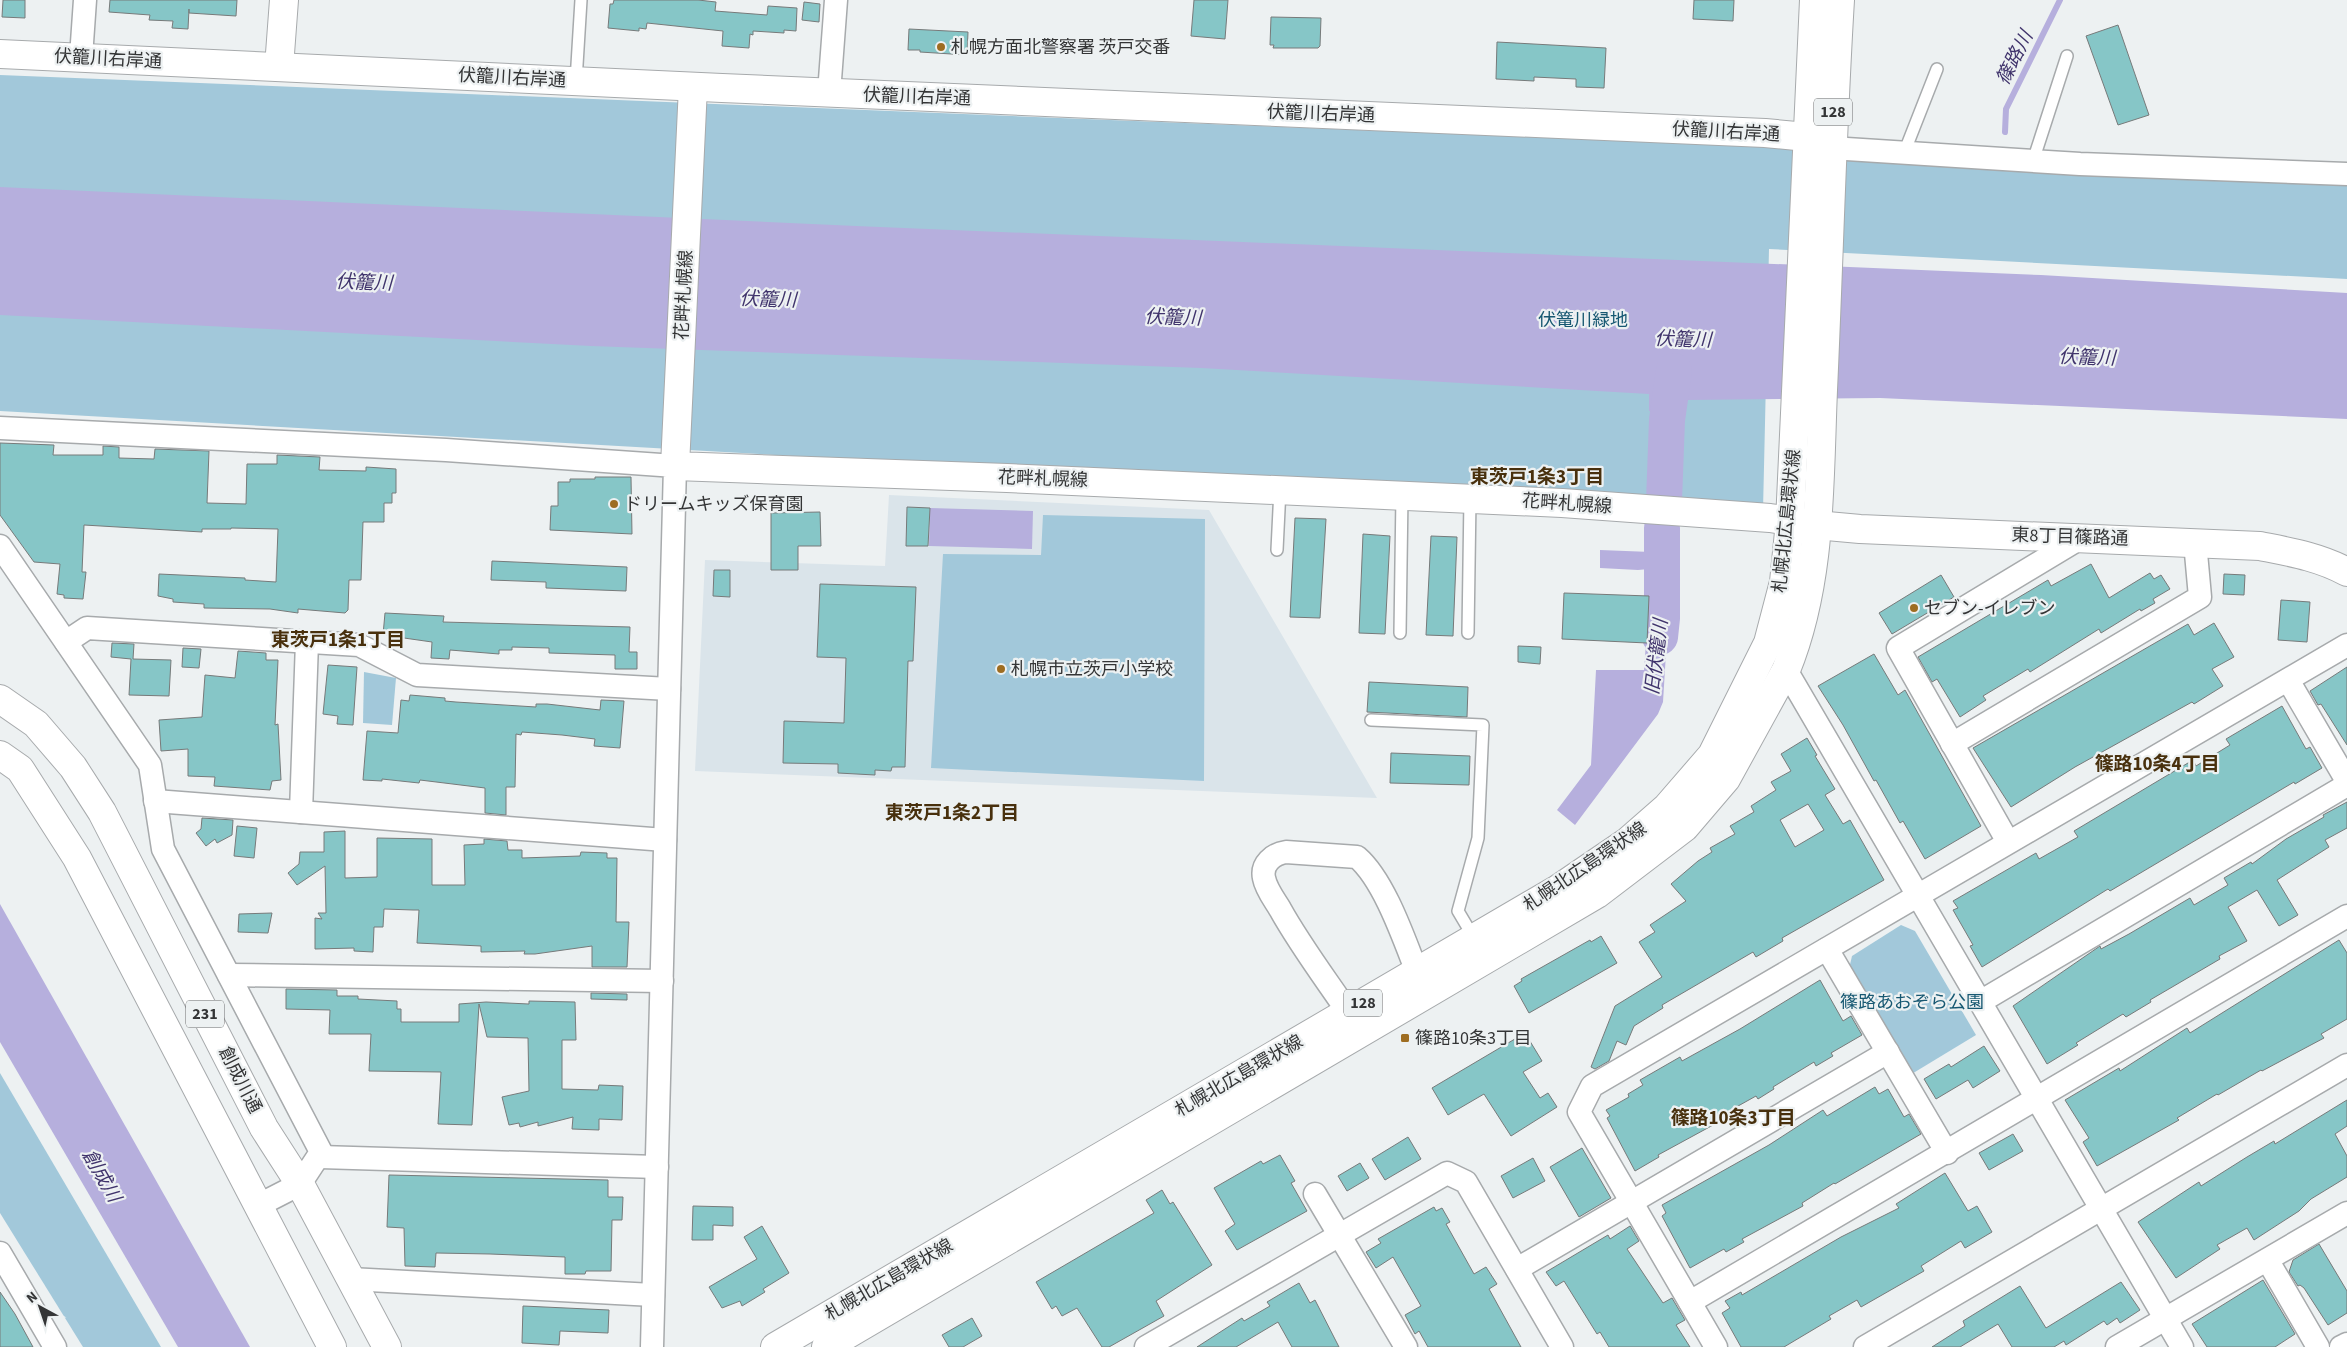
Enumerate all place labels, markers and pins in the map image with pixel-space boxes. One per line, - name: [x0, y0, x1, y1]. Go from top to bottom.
- place label: 札幌方面北警察署 茨戸交番: [951, 35, 1171, 60]
- marker: 札幌方面北警察署 茨戸交番: [935, 41, 947, 53]
- place label: ドリームキッズ保育園: [624, 492, 803, 517]
- marker: ドリームキッズ保育園: [608, 498, 620, 510]
- place label: セブン-イレブン: [1924, 596, 2056, 621]
- marker: セブン-イレブン: [1908, 602, 1920, 614]
- place label: 札幌市立茨戸小学校: [1011, 657, 1173, 682]
- marker: 札幌市立茨戸小学校: [995, 663, 1007, 675]
- place label: 篠路10条3丁目: [1415, 1026, 1532, 1051]
- marker: 篠路10条3丁目: [1399, 1032, 1411, 1044]

